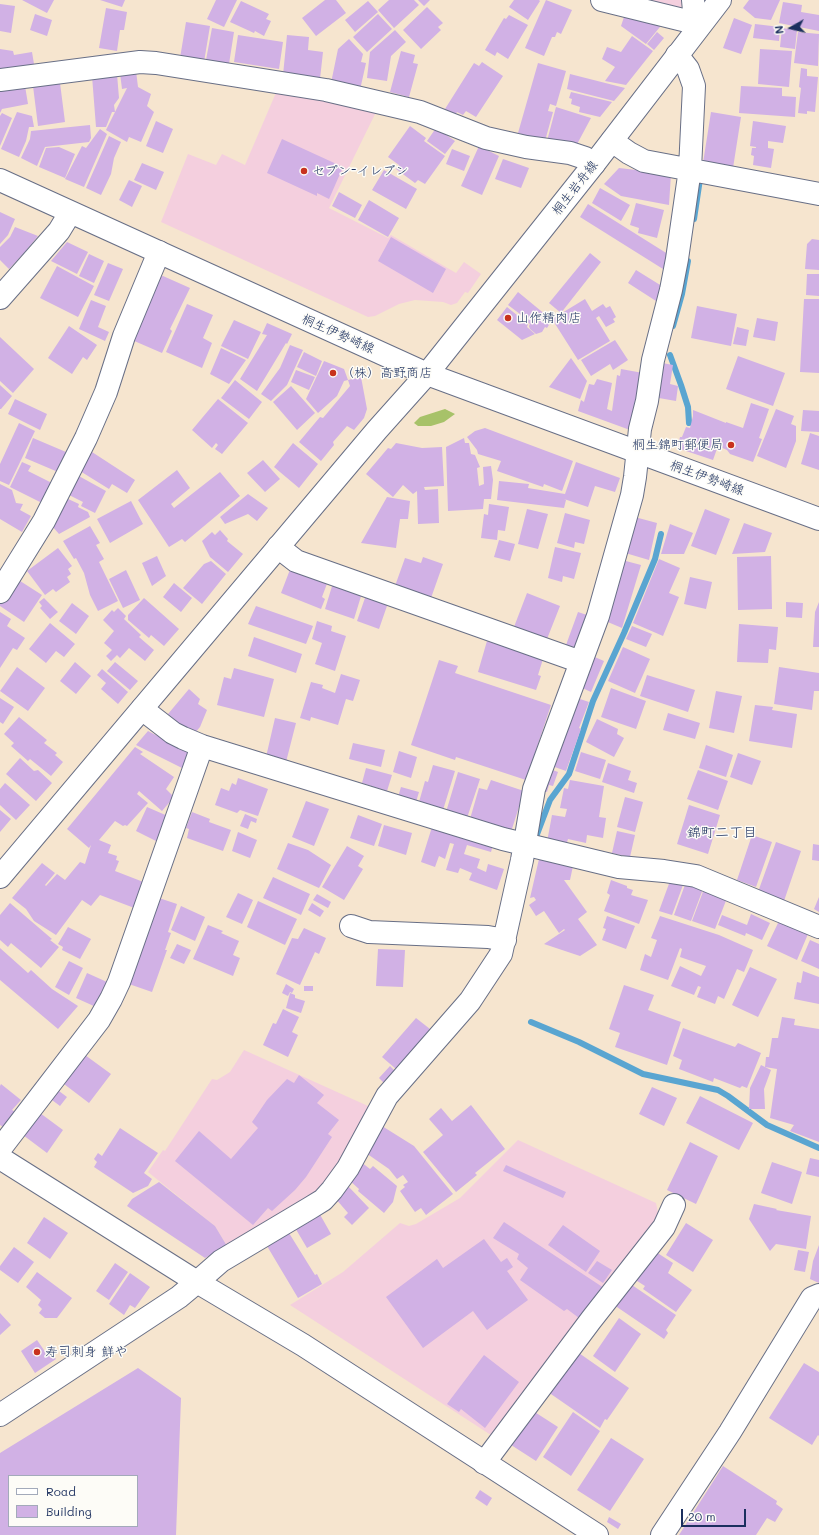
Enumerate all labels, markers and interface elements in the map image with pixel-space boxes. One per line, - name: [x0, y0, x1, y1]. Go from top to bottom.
- north arrow: [771, 8, 811, 48]
- text: N: [771, 25, 787, 35]
- street label: 桐生岩舟線: [549, 158, 601, 218]
- place label: セブン-イレブン: [312, 163, 408, 179]
- marker: セブン-イレブン: [299, 166, 309, 176]
- place label: 山作精肉店: [516, 310, 581, 326]
- street label: 桐生伊勢崎線: [299, 311, 377, 357]
- marker: 山作精肉店: [503, 313, 513, 323]
- place label: （株）高野商店: [341, 365, 432, 381]
- marker: （株）高野商店: [328, 368, 338, 378]
- place label: 桐生錦町郵便局: [632, 437, 723, 453]
- marker: 桐生錦町郵便局: [726, 440, 736, 450]
- street label: 桐生伊勢崎線: [668, 457, 746, 499]
- district label: 錦町二丁目: [687, 825, 757, 841]
- place label: 寿司刺身 鮮や: [45, 1344, 127, 1360]
- marker: 寿司刺身 鮮や: [32, 1347, 42, 1357]
- legend: [8, 1475, 138, 1527]
- text: Road: [46, 1483, 76, 1499]
- scale bar: [683, 1501, 748, 1527]
- text: Building: [46, 1503, 92, 1519]
- text: 20 m: [688, 1508, 716, 1524]

